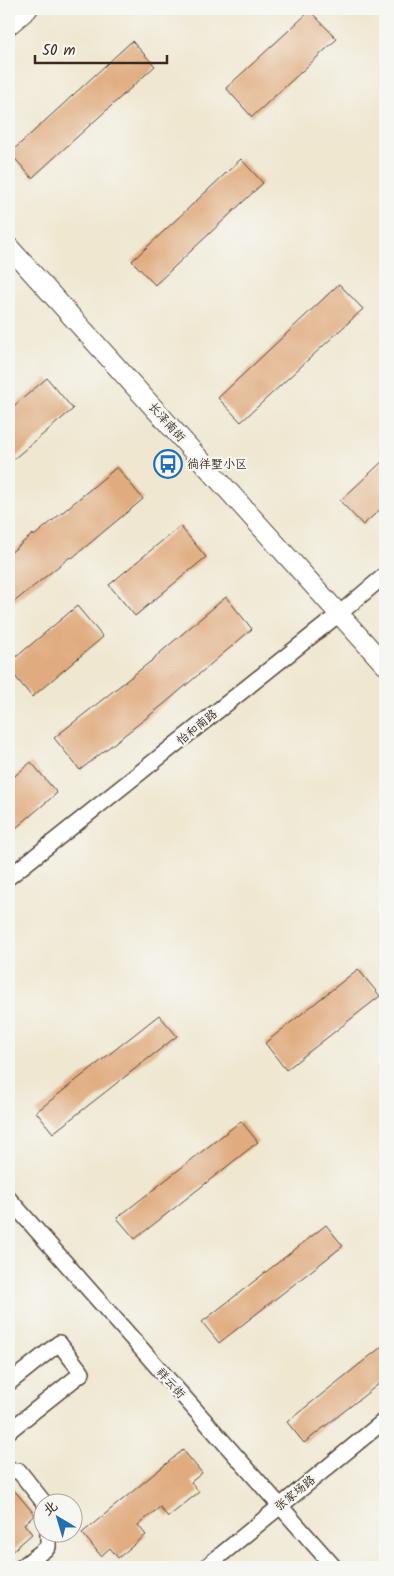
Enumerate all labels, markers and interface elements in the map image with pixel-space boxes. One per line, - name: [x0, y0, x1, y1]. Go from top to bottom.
- scale bar: [35, 32, 168, 64]
- text: 50 m: [42, 39, 76, 63]
- street label: 长泽南街: [144, 398, 190, 447]
- bus stop icon: 徜徉墅小区: [153, 449, 183, 479]
- place label: 徜徉墅小区: [187, 455, 247, 474]
- street label: 怡和南路: [173, 705, 222, 750]
- street label: 祥云街: [152, 1364, 190, 1403]
- street label: 张家场路: [271, 1471, 320, 1516]
- north arrow: [32, 1494, 82, 1544]
- text: 北: [38, 1496, 63, 1522]

